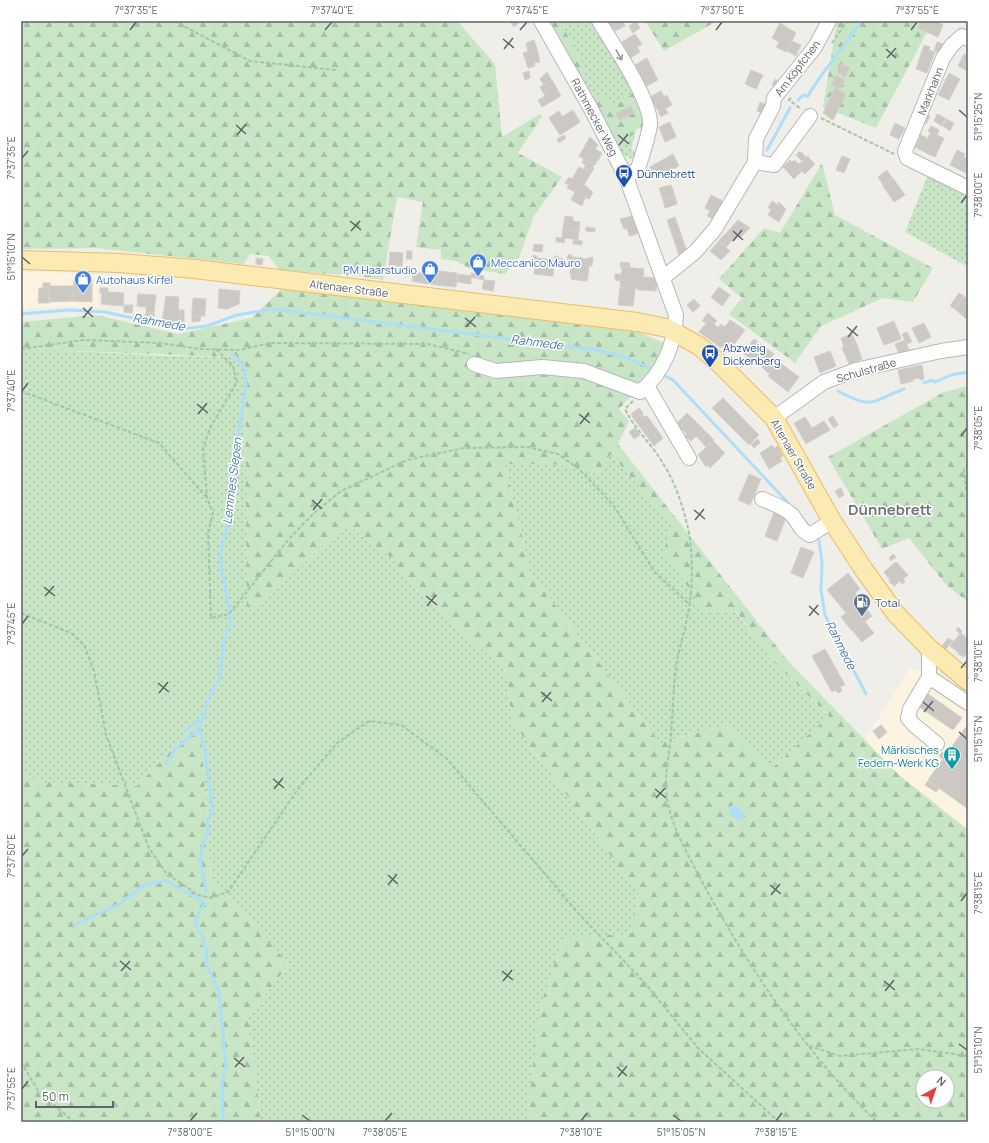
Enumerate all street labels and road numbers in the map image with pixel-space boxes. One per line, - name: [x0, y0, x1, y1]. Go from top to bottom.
- street label: Am Köpfchen: [771, 37, 823, 99]
- street label: Markhahn: [914, 65, 946, 117]
- street label: Rathmecker Weg: [568, 75, 622, 159]
- street label: Altenaer Straße: [309, 276, 390, 300]
- street label: Schulstraße: [834, 354, 898, 386]
- street label: Altenaer Straße: [768, 416, 821, 493]

